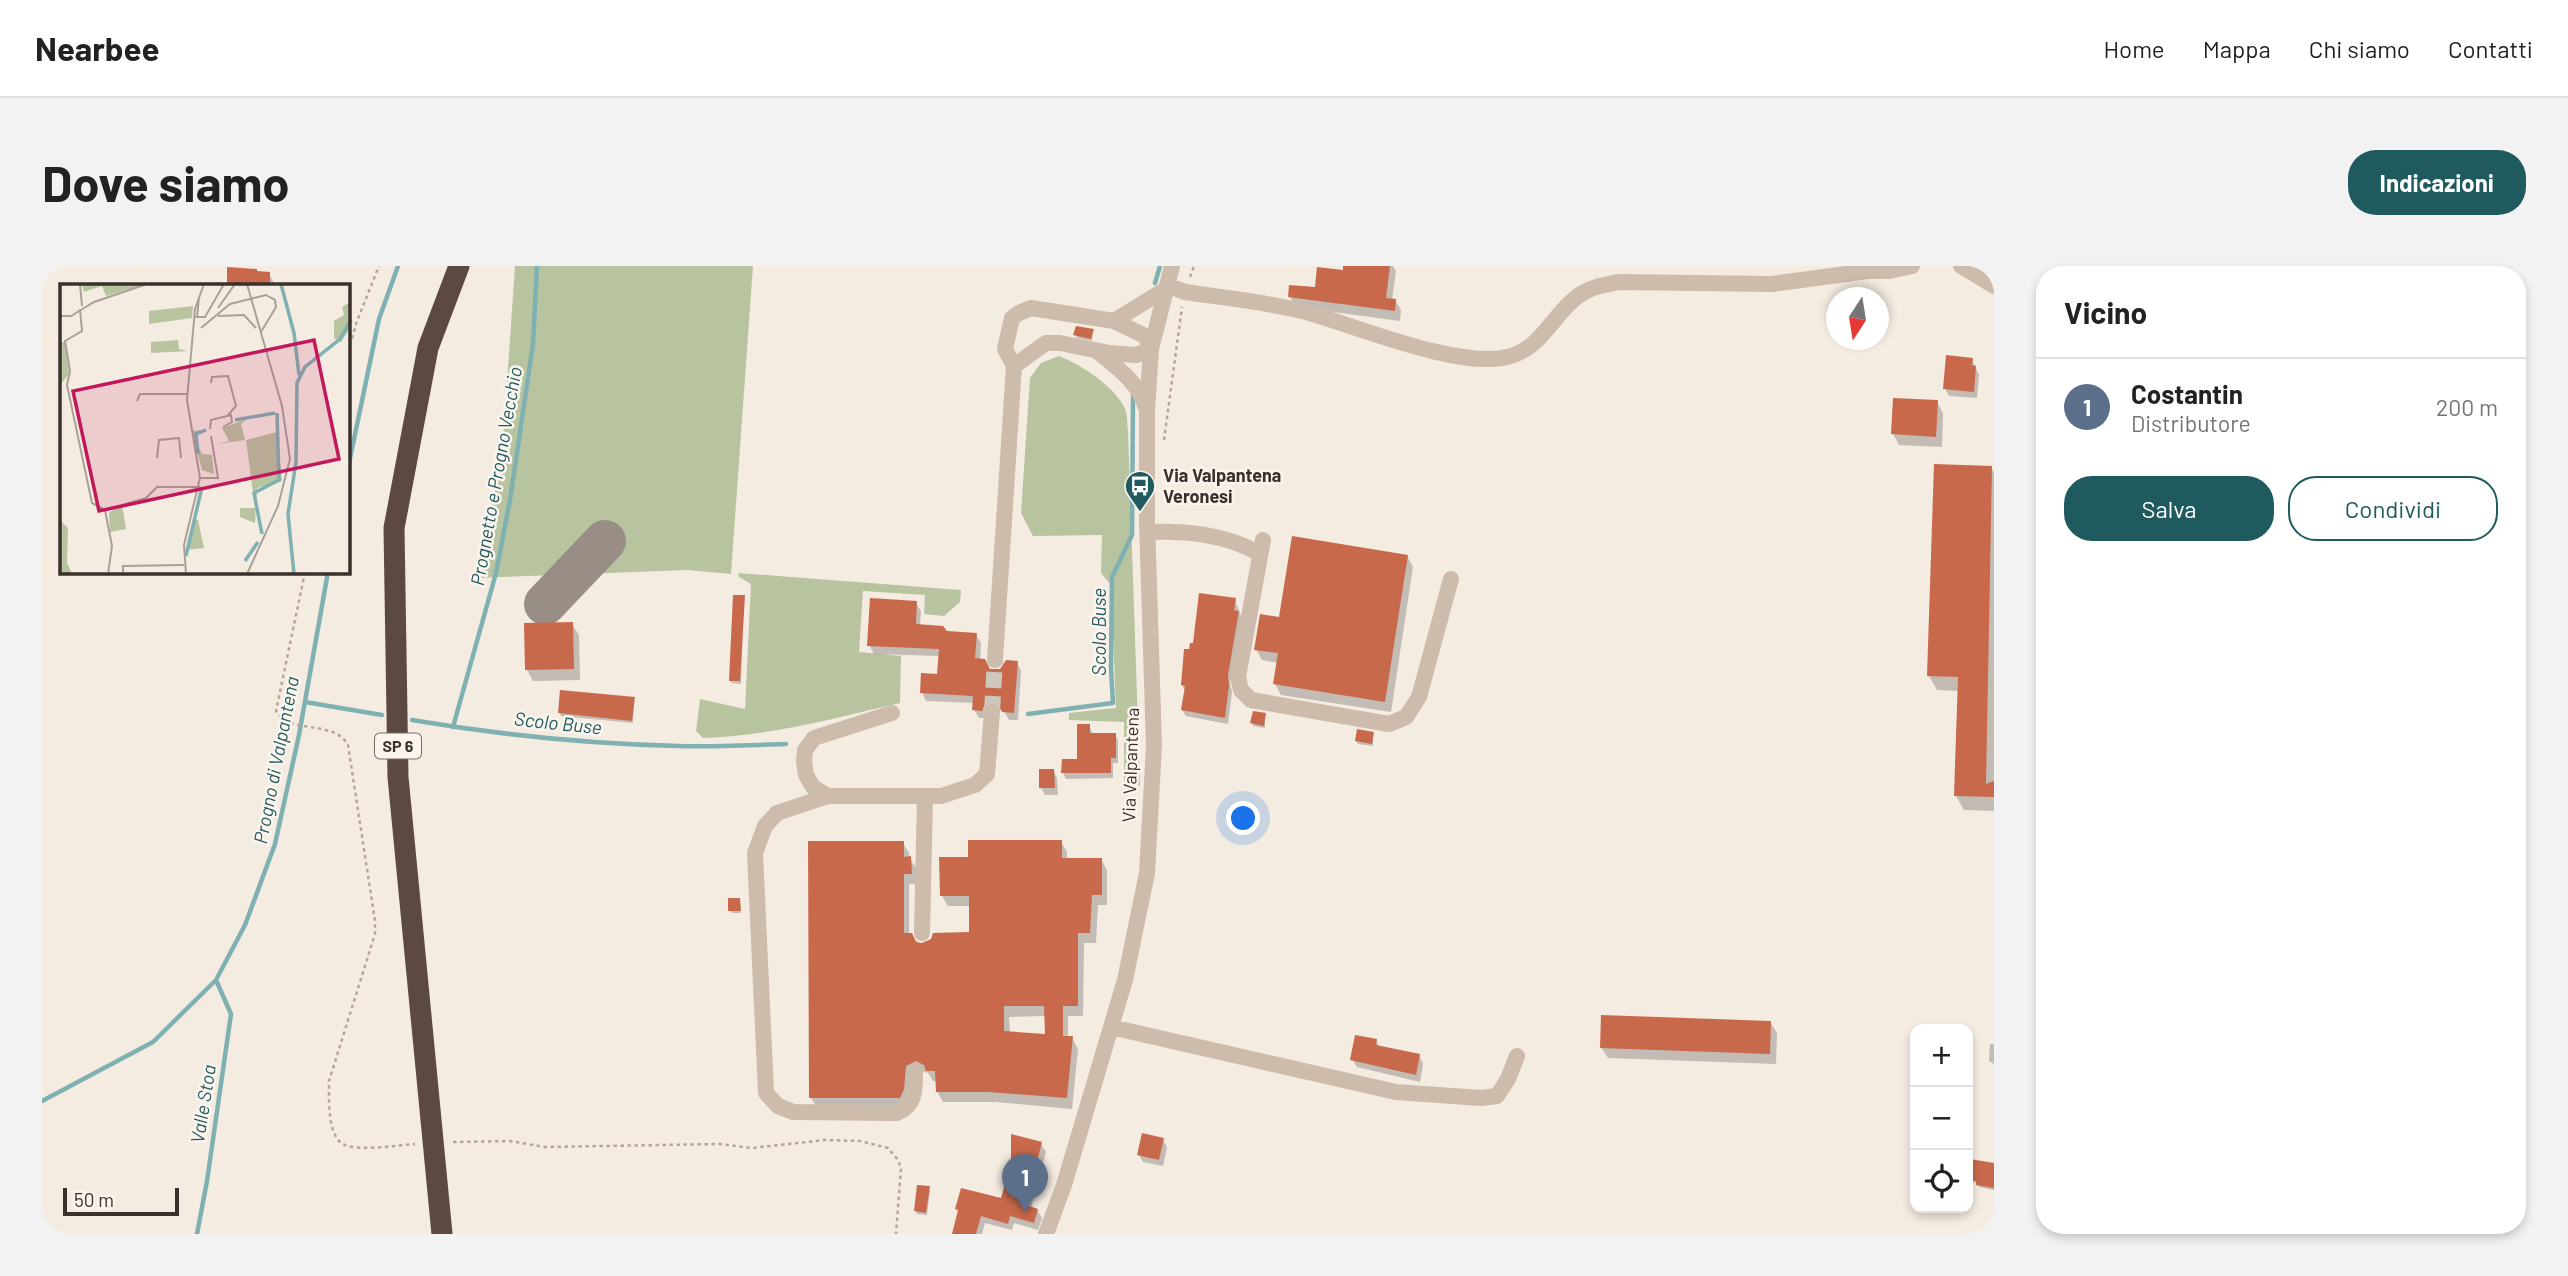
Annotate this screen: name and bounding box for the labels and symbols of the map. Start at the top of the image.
inset map [60,284,350,574]
north arrow [1826,287,1889,350]
water label: Prognetto e Progno Vecchio [465,365,526,587]
place label: Via Valpantena Veronesi [1163,464,1281,507]
bus stop icon: Via Valpantena Veronesi [1123,469,1157,513]
water label: Scolo Buse [1087,588,1110,676]
water label: Progno di Valpantena [248,674,303,846]
water label: Scolo Buse [513,706,603,739]
street label: Via Valpantena [1117,707,1143,823]
road number: SP 6 [375,733,421,758]
your location [1226,801,1260,835]
water label: Valle Stoa [185,1063,220,1145]
pin: 1 [1002,1154,1048,1212]
scale bar [63,1185,178,1217]

